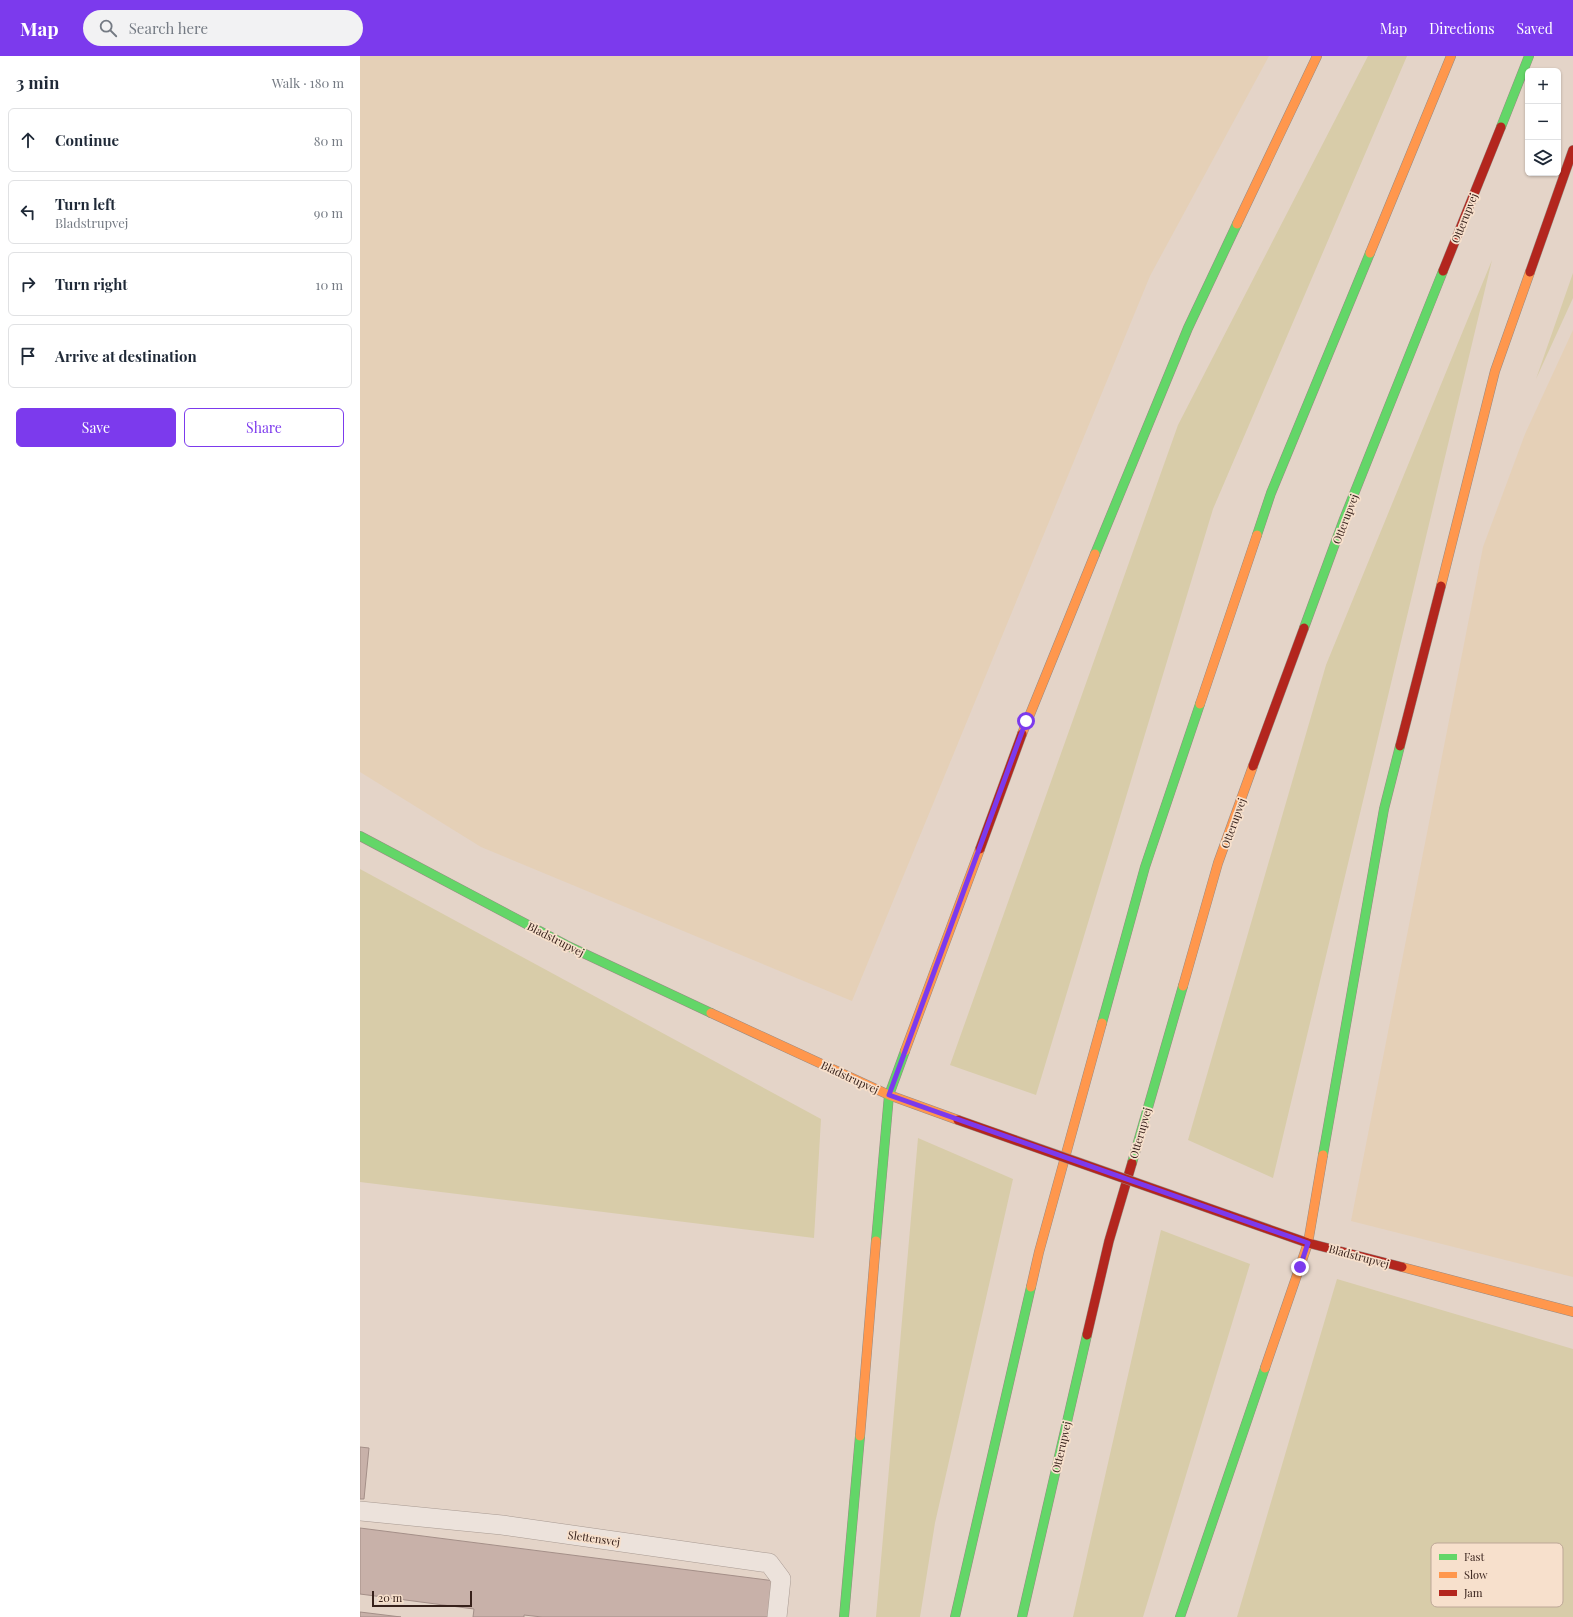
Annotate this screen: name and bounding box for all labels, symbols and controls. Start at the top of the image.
search box [83,10,363,46]
text: Map [20,15,59,41]
icon: search [97,17,119,39]
text: Search here [129,18,208,38]
text: Map [1380,19,1407,38]
text: Directions [1429,19,1495,38]
text: Saved [1517,19,1553,38]
map controls [1525,68,1561,176]
button: + [1525,68,1561,104]
text: 3 min [16,71,59,93]
text: Walk · 180 m [272,74,344,91]
button: − [1525,104,1561,140]
icon: ahead [17,129,39,151]
text: Continue [55,130,119,150]
text: 80 m [314,132,343,149]
button: layers [1525,140,1561,176]
street label: Otterupvej [1447,191,1481,245]
text: Turn left [55,194,116,214]
icon: left [17,201,39,223]
text: 90 m [314,204,343,221]
text: Bladstrupvej [55,214,128,231]
icon: right [17,273,39,295]
text: Turn right [55,274,128,294]
text: 10 m [316,276,343,293]
icon: arrive [17,345,39,367]
text: Arrive at destination [55,346,197,366]
button: Save [16,408,176,447]
button: Share [184,408,344,447]
street label: Otterupvej [1329,492,1361,546]
route start [1017,712,1035,730]
street label: Otterupvej [1217,796,1249,850]
street label: Bladstrupvej [525,918,587,960]
street label: Bladstrupvej [819,1057,881,1097]
street label: Otterupvej [1126,1106,1154,1160]
street label: Bladstrupvej [1327,1241,1391,1271]
route end [1291,1258,1309,1276]
street label: Otterupvej [1048,1420,1074,1474]
street label: Slettensvej [567,1527,621,1549]
legend [1431,1543,1563,1607]
text: Fast [1464,1549,1484,1564]
text: Slow [1464,1567,1488,1582]
text: Jam [1463,1585,1483,1600]
scale bar [372,1589,472,1608]
text: 20 m [378,1590,402,1605]

